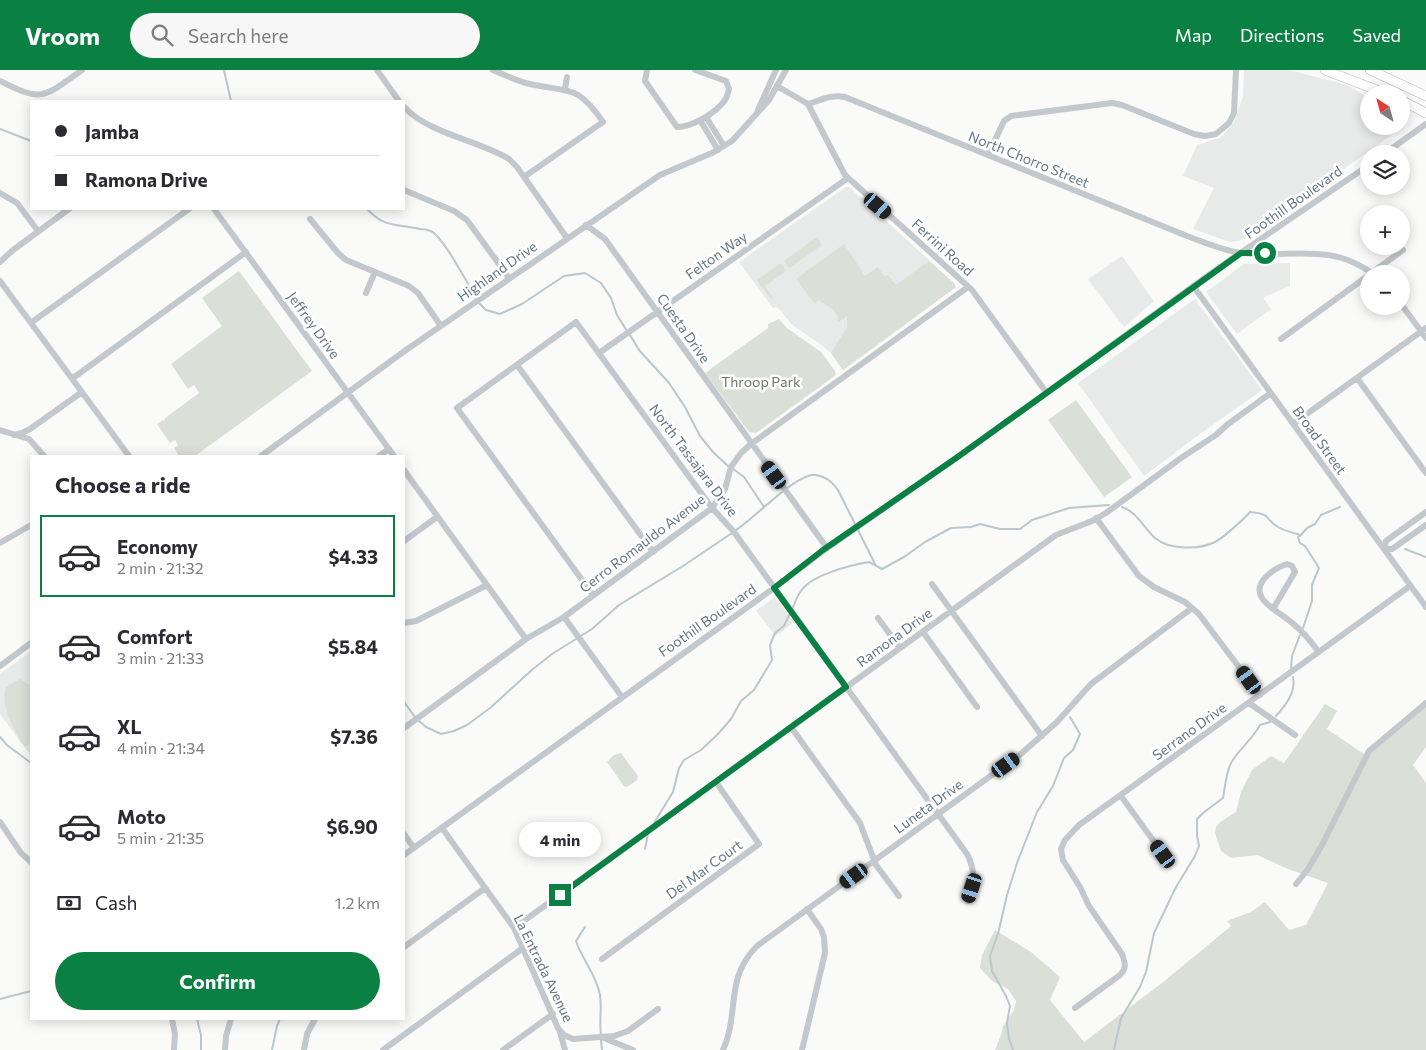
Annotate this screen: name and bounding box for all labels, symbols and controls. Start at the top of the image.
search box [130,13,480,58]
text: Vroom [25,21,100,50]
icon: search [148,21,176,49]
text: Search here [188,24,289,47]
text: Map [1175,24,1212,46]
text: Directions [1240,24,1324,46]
text: Saved [1352,24,1401,46]
north arrow [1360,85,1410,135]
map controls [1360,85,1410,315]
text: Jamba [85,120,139,143]
street label: North Chorro Street [966,127,1092,191]
button: layers [1360,145,1410,195]
street label: Foothill Boulevard [1241,162,1345,242]
text: Ramona Drive [85,168,208,191]
car [861,190,894,222]
button: + [1360,205,1410,255]
street label: Ferrini Road [909,215,977,279]
street label: Felton Way [682,228,750,282]
street label: Highland Drive [454,237,540,305]
route start [1254,242,1276,264]
button: − [1360,265,1410,315]
street label: Jeffrey Drive [284,288,344,362]
street label: Cuesta Drive [654,290,714,366]
park label: Throop Park [721,373,801,390]
street label: North Tassajara Drive [646,400,742,520]
street label: Broad Street [1289,402,1351,478]
car [759,458,788,492]
text: Choose a ride [55,471,190,498]
street label: Cerro Romauldo Avenue [576,490,708,596]
icon: car [57,534,102,579]
text: Economy [117,535,198,558]
text: $4.33 [328,545,378,568]
text: 2 min · 21:32 [117,558,204,577]
street label: Foothill Boulevard [655,580,759,660]
street label: Ramona Drive [853,604,935,670]
icon: car [57,624,102,669]
text: Comfort [117,625,193,648]
text: $5.84 [328,635,378,658]
text: 3 min · 21:33 [117,648,204,667]
car [1234,663,1263,697]
street label: Serrano Drive [1149,699,1229,763]
icon: car [57,714,102,759]
text: XL [117,715,142,738]
text: $7.36 [330,725,378,748]
text: 4 min · 21:34 [117,738,205,757]
car [989,750,1022,780]
street label: Luneta Drive [890,775,966,837]
icon: car [57,804,102,849]
text: Moto [117,805,166,828]
text: $6.90 [327,815,378,838]
callout: 4 min [519,822,601,858]
text: 5 min · 21:35 [117,828,204,847]
text: 4 min [540,830,580,849]
street label: Del Mar Court [663,836,746,902]
car [1148,837,1177,871]
car [837,861,870,891]
car [960,871,983,905]
route end [549,884,571,906]
icon: cash [55,889,83,917]
text: Cash [95,891,137,914]
text: 1.2 km [335,893,380,912]
street label: La Entrada Avenue [511,911,577,1025]
button: Confirm [55,952,380,1010]

